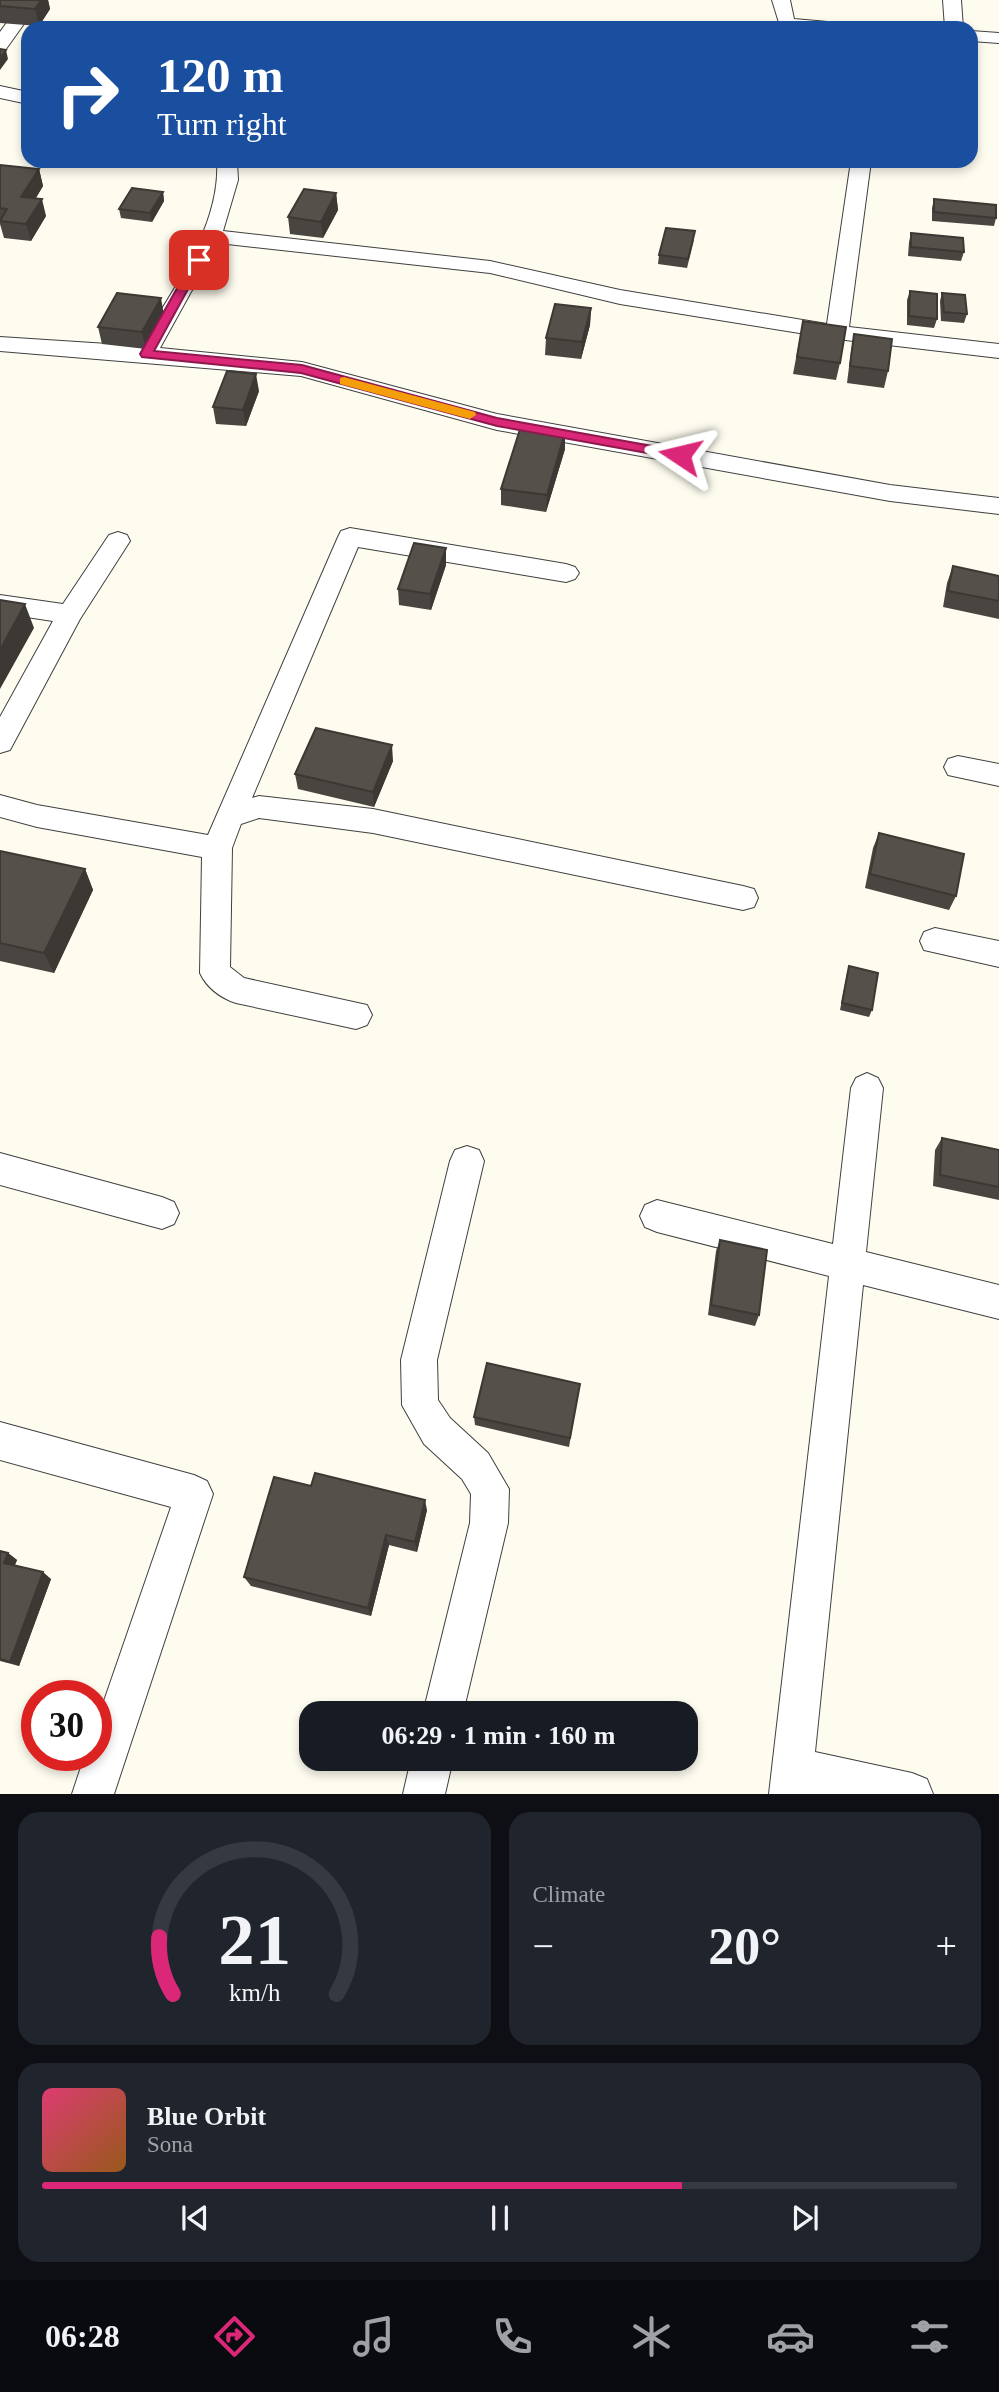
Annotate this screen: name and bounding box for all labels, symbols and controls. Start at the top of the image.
text: 120 m [157,48,284,103]
icon: right [42,49,133,140]
text: Turn right [157,106,287,142]
pin [169,230,229,290]
icon: arrive [180,241,218,279]
position arrow [643,418,717,492]
speed limit sign: 30 [21,1680,112,1771]
text: 06:29 · 1 min · 160 m [382,1721,616,1750]
text: Climate [533,1882,605,1907]
text: 21 [218,1900,291,1981]
text: 20° [708,1918,781,1975]
text: − [533,1925,554,1967]
text: + [936,1925,957,1967]
text: km/h [229,1979,280,2006]
text: Blue Orbit [147,2102,266,2131]
text: Sona [147,2132,193,2157]
icon: previous [176,2199,214,2237]
icon: pause [481,2199,519,2237]
icon: next [786,2199,824,2237]
icon: directions [210,2312,259,2361]
icon: music [349,2312,398,2361]
icon: phone [488,2312,537,2361]
icon: climate [627,2312,676,2361]
icon: car [766,2312,815,2361]
icon: filters [905,2312,954,2361]
text: 06:28 [45,2318,120,2354]

